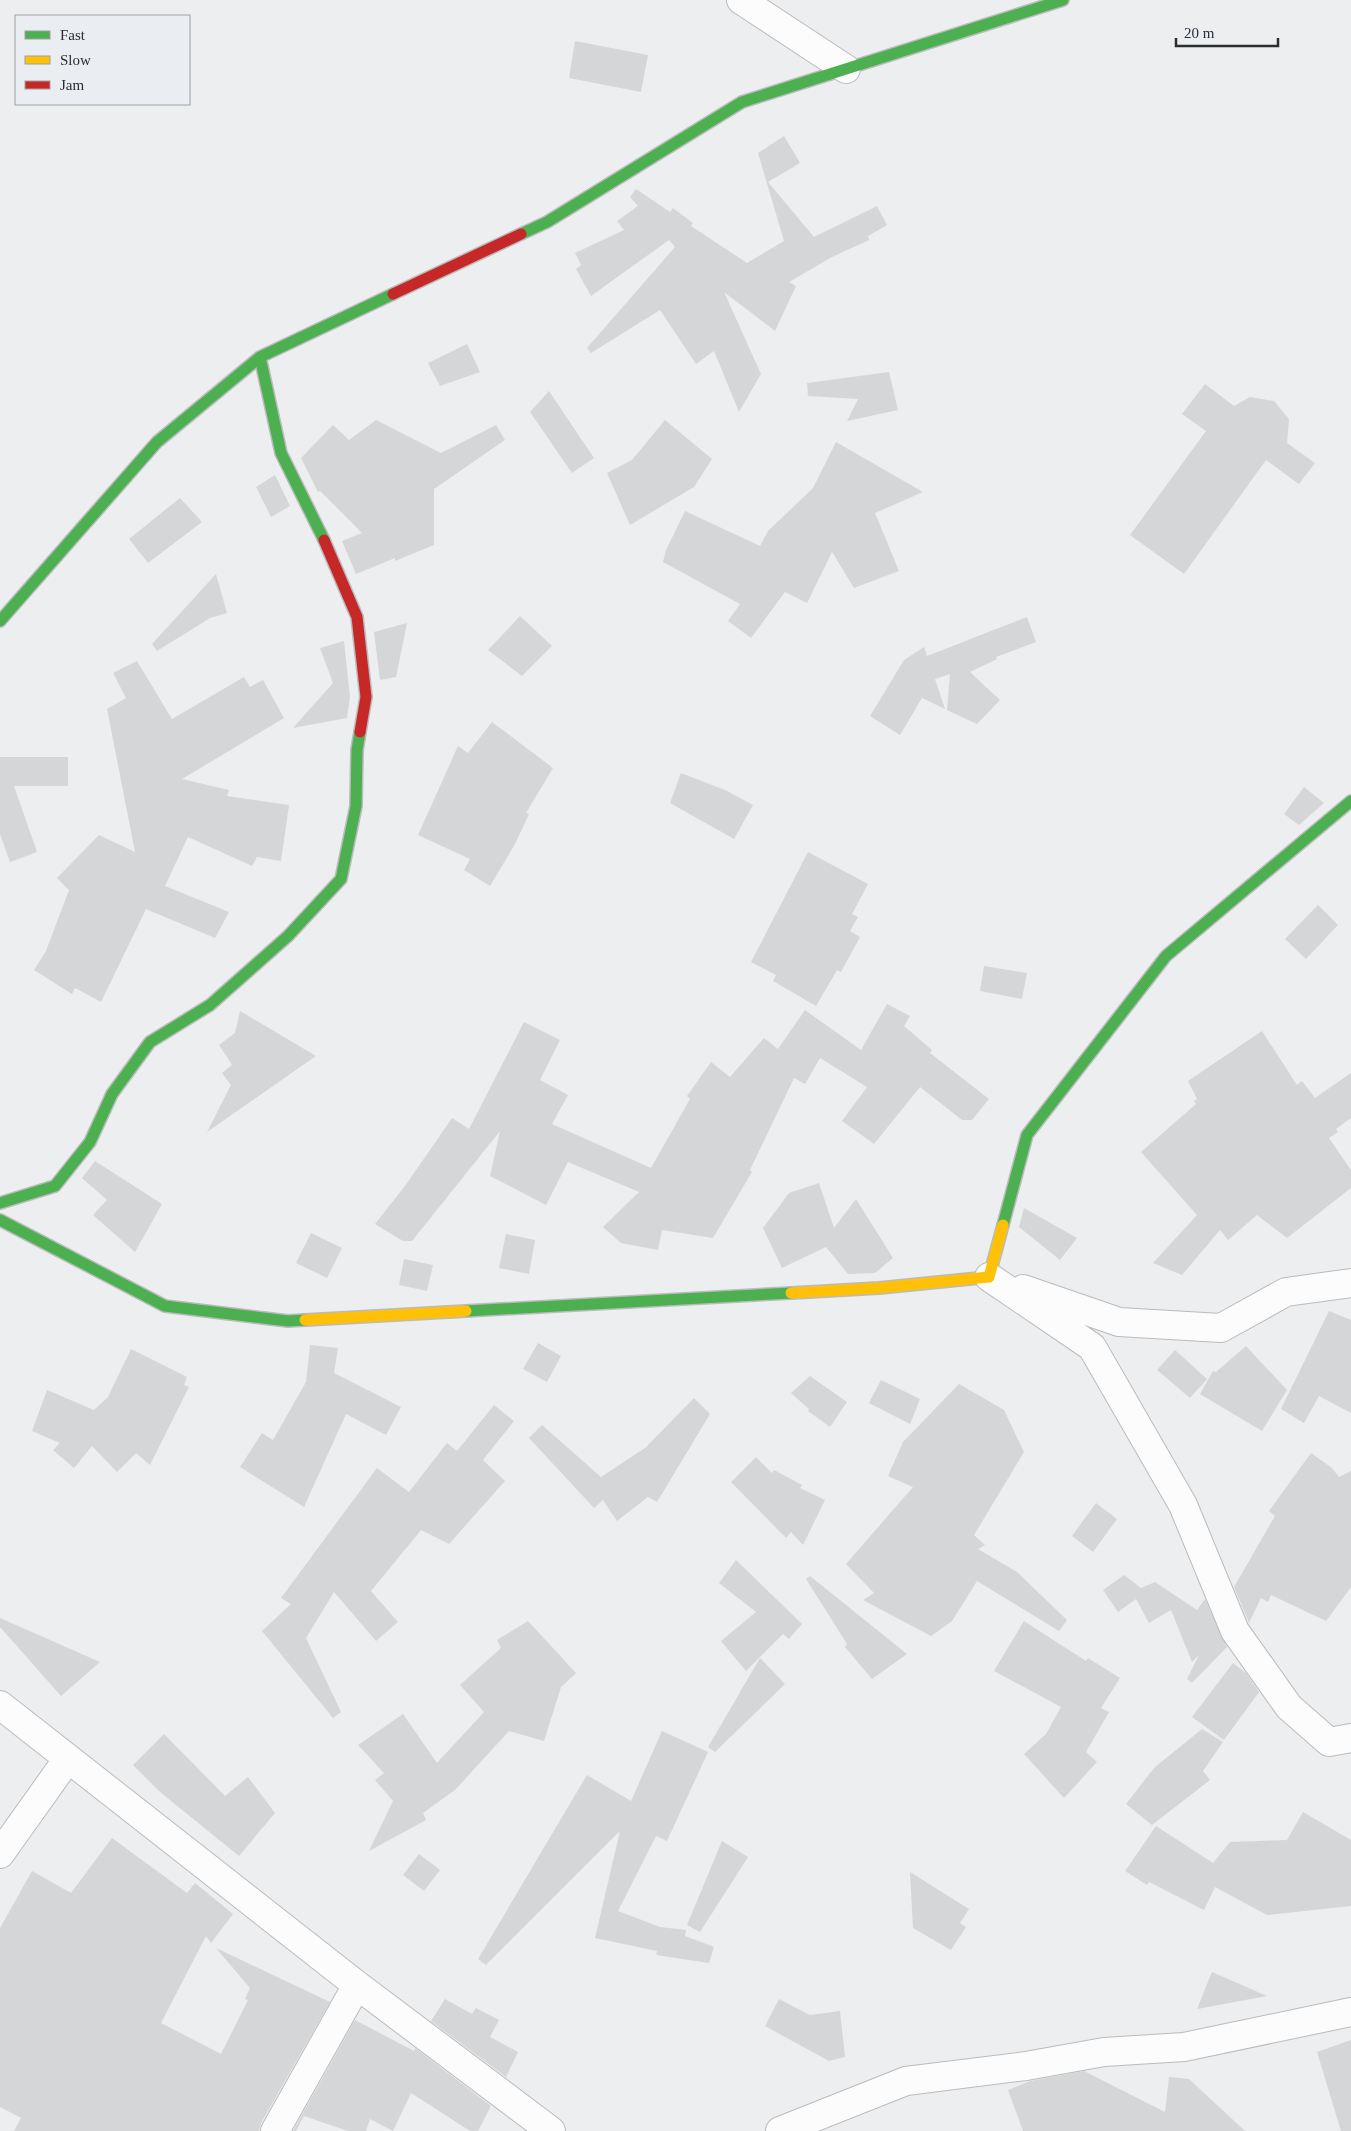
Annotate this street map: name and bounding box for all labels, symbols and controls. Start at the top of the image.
legend [15,15,190,105]
scale bar [1176,15,1278,47]
text: 20 m [1184,25,1215,41]
text: Fast [60,27,86,43]
text: Slow [60,52,91,68]
text: Jam [60,77,84,93]

